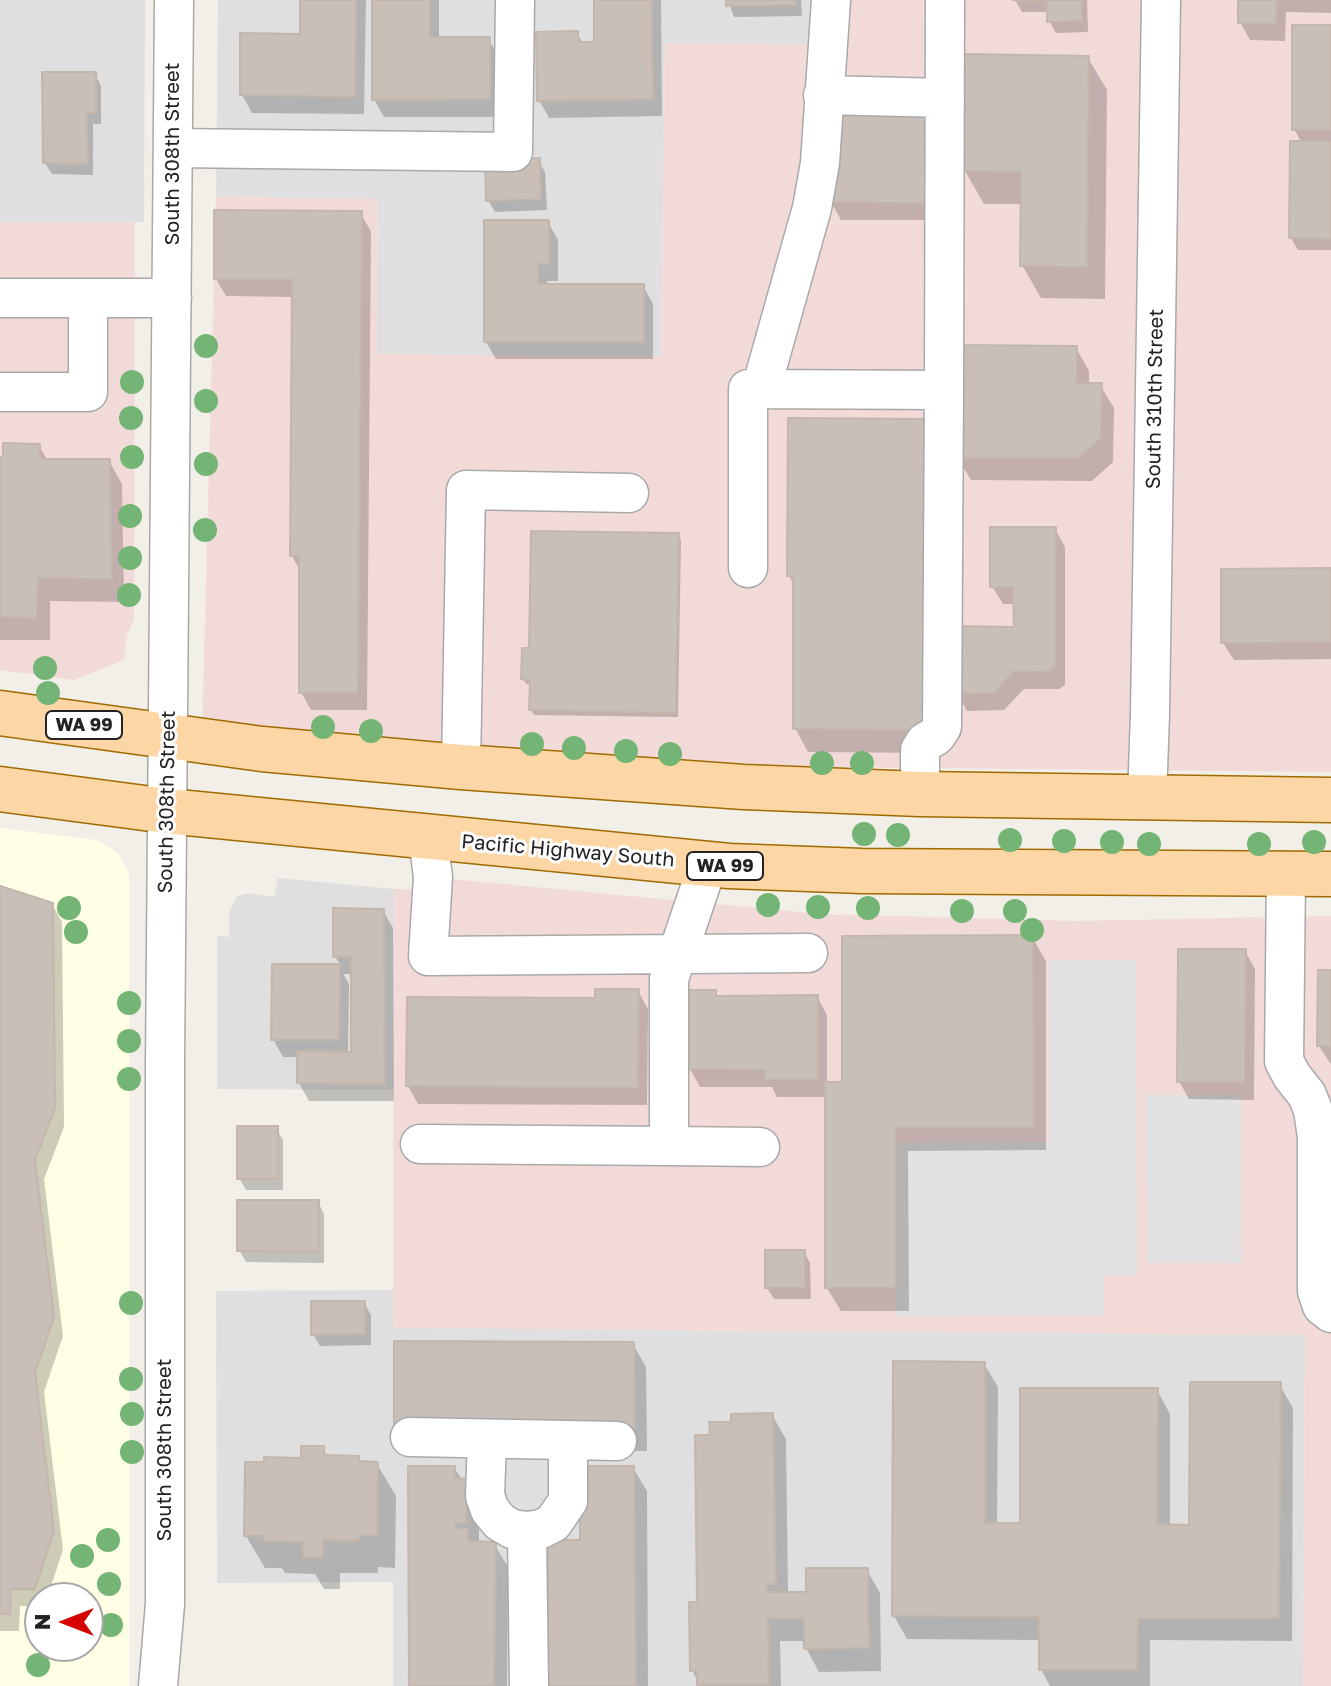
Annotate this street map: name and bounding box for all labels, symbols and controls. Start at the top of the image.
street label: South 308th Street [161,63,185,245]
street label: South 310th Street [1141,309,1169,489]
street label: South 308th Street [153,710,181,894]
road number: WA 99 [46,711,122,739]
street label: Pacific Highway South [460,830,676,872]
road number: WA 99 [687,852,763,880]
street label: South 308th Street [153,1359,177,1541]
north arrow [24,1582,104,1662]
text: N [28,1614,55,1630]

